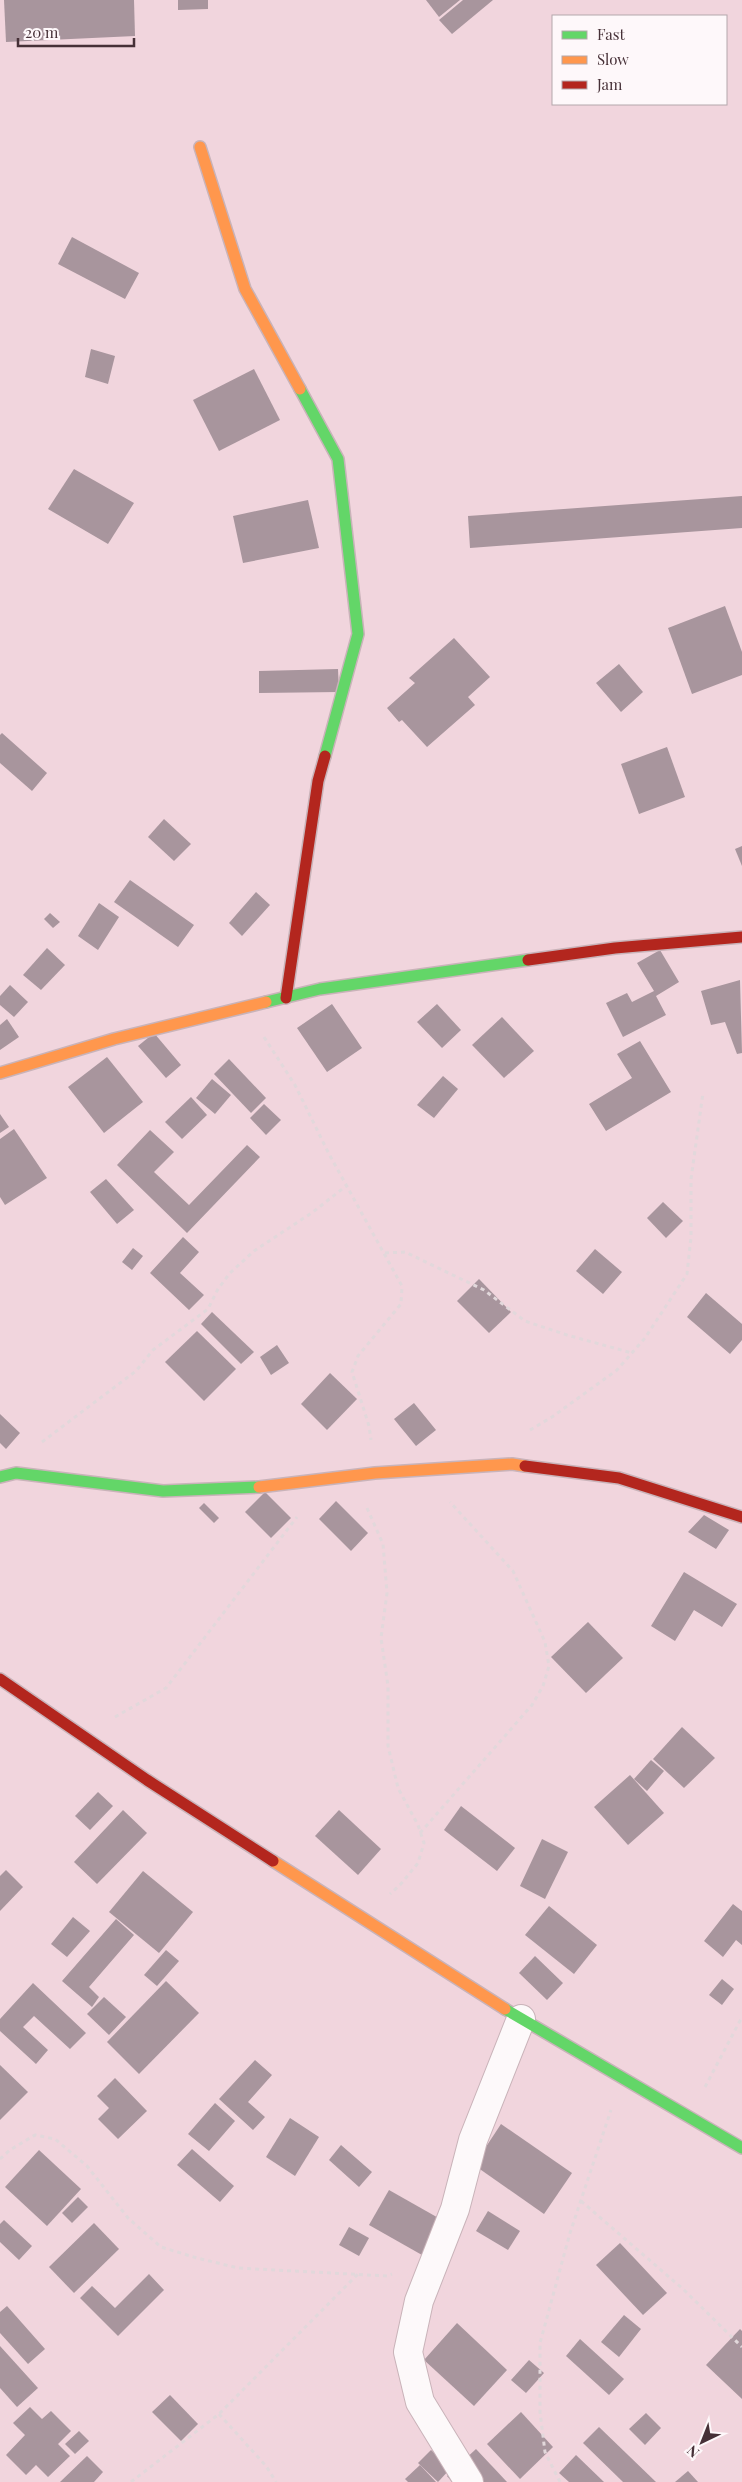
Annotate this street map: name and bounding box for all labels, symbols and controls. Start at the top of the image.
scale bar [18,15,134,47]
legend [552,15,727,105]
text: 20 m [25,22,59,42]
text: Fast [597,24,626,44]
text: Slow [597,49,629,69]
text: Jam [596,74,623,94]
north arrow [677,2417,727,2467]
text: N [683,2441,703,2462]

